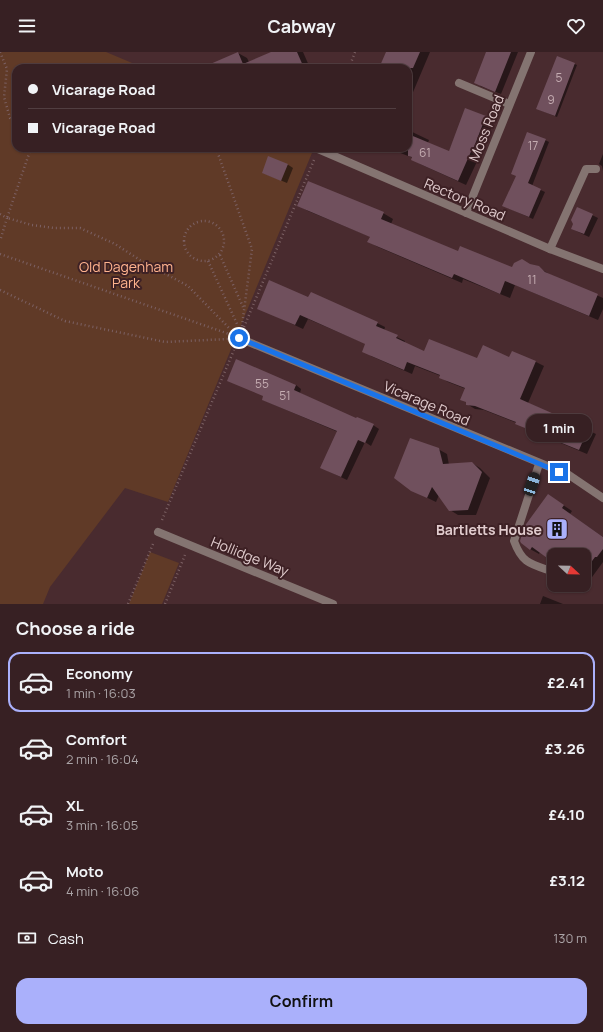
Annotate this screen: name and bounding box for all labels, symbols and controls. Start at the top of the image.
text: Cabway [267,14,336,38]
icon: menu [16,15,38,37]
icon: heart [565,15,587,37]
house number: 5 [556,69,563,86]
text: Vicarage Road [52,79,155,100]
house number: 9 [547,91,555,108]
street label: Moss Road [464,92,508,164]
text: Vicarage Road [52,117,155,138]
house number: 17 [528,137,538,154]
house number: 61 [419,144,431,161]
street label: Rectory Road [421,173,509,225]
park label: Old Dagenham Park [79,257,173,292]
house number: 11 [527,271,537,288]
route start [230,329,248,347]
house number: 55 [255,375,269,392]
street label: Vicarage Road [381,376,473,430]
house number: 51 [279,387,291,404]
callout: 1 min [526,414,592,442]
text: 1 min [543,419,575,437]
route end [550,463,568,481]
car [522,471,542,497]
building icon: Bartletts House [544,516,570,542]
place label: Bartletts House [436,520,542,539]
street label: Hollidge Way [208,532,292,580]
north arrow [547,548,591,592]
map controls [547,548,591,592]
text: Choose a ride [16,616,135,640]
text: Economy [66,663,133,684]
icon: car [18,664,54,700]
text: £2.41 [547,672,585,693]
text: 1 min · 16:03 [66,684,136,702]
text: Comfort [66,729,127,750]
icon: car [18,730,54,766]
text: £3.26 [545,738,585,759]
text: 2 min · 16:04 [66,750,139,768]
text: XL [66,795,84,816]
icon: car [18,796,54,832]
text: £4.10 [548,804,585,825]
text: 3 min · 16:05 [66,816,138,834]
text: Moto [66,861,103,882]
icon: car [18,862,54,898]
text: £3.12 [549,870,585,891]
text: 4 min · 16:06 [66,882,139,900]
icon: cash [16,927,38,949]
text: Cash [48,928,84,949]
text: 130 m [553,929,587,947]
button: Confirm [16,978,587,1024]

